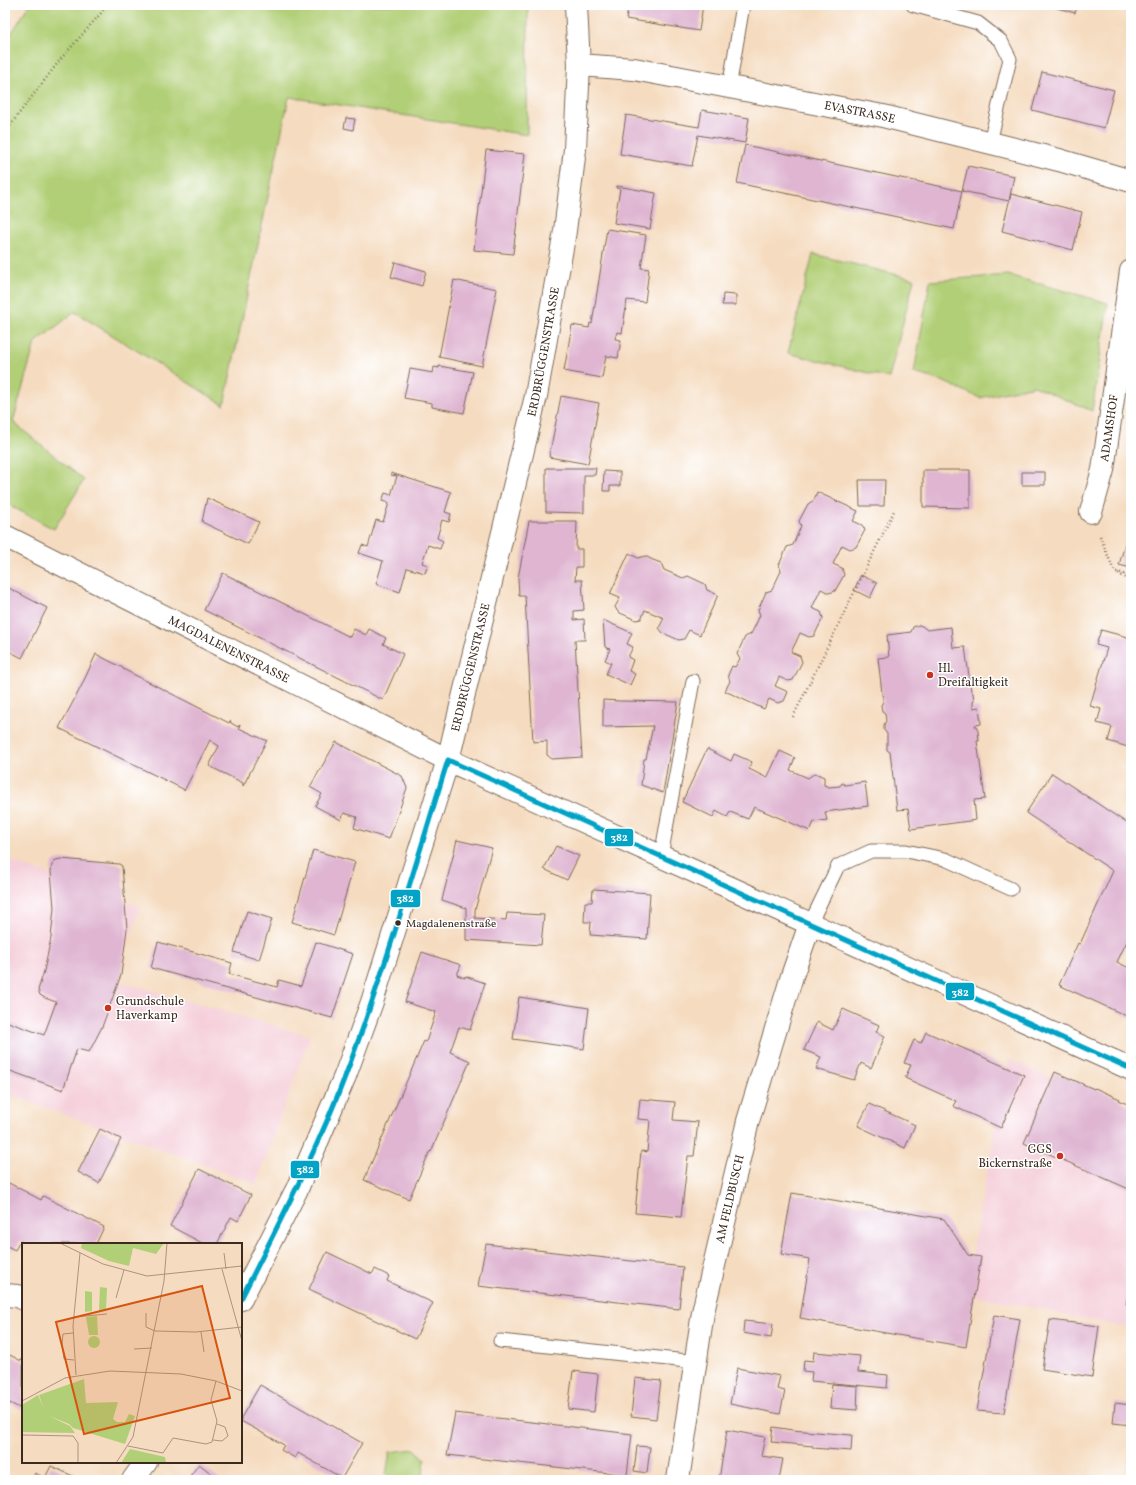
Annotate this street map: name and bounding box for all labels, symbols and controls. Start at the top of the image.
street label: EVASTRASSE [823,98,897,128]
street label: ERDBRÜGGENSTRASSE [524,286,564,419]
street label: ADAMSHOF [1097,393,1123,463]
street label: ERDBRÜGGENSTRASSE [448,602,495,733]
street label: MAGDALENENSTRASSE [165,613,292,688]
place label: Hl. Dreifaltigkeit [938,661,1009,691]
marker: Hl. Dreifaltigkeit [925,670,935,680]
line badge: 382 [604,828,634,847]
text: 382 [610,831,628,846]
line badge: 382 [390,889,421,908]
text: 382 [396,892,414,907]
place label: Magdalenenstraße [406,917,496,932]
marker: Magdalenenstraße [393,918,403,928]
line badge: 382 [945,982,975,1001]
text: 382 [951,986,969,1001]
place label: Grundschule Haverkamp [116,994,184,1024]
marker: Grundschule Haverkamp [103,1003,113,1013]
place label: GGS Bickernstraße [978,1142,1052,1172]
marker: GGS Bickernstraße [1055,1151,1065,1161]
street label: AM FELDBUSCH [712,1153,749,1245]
line badge: 382 [290,1160,320,1179]
text: 382 [296,1163,314,1178]
inset map [22,1243,242,1463]

